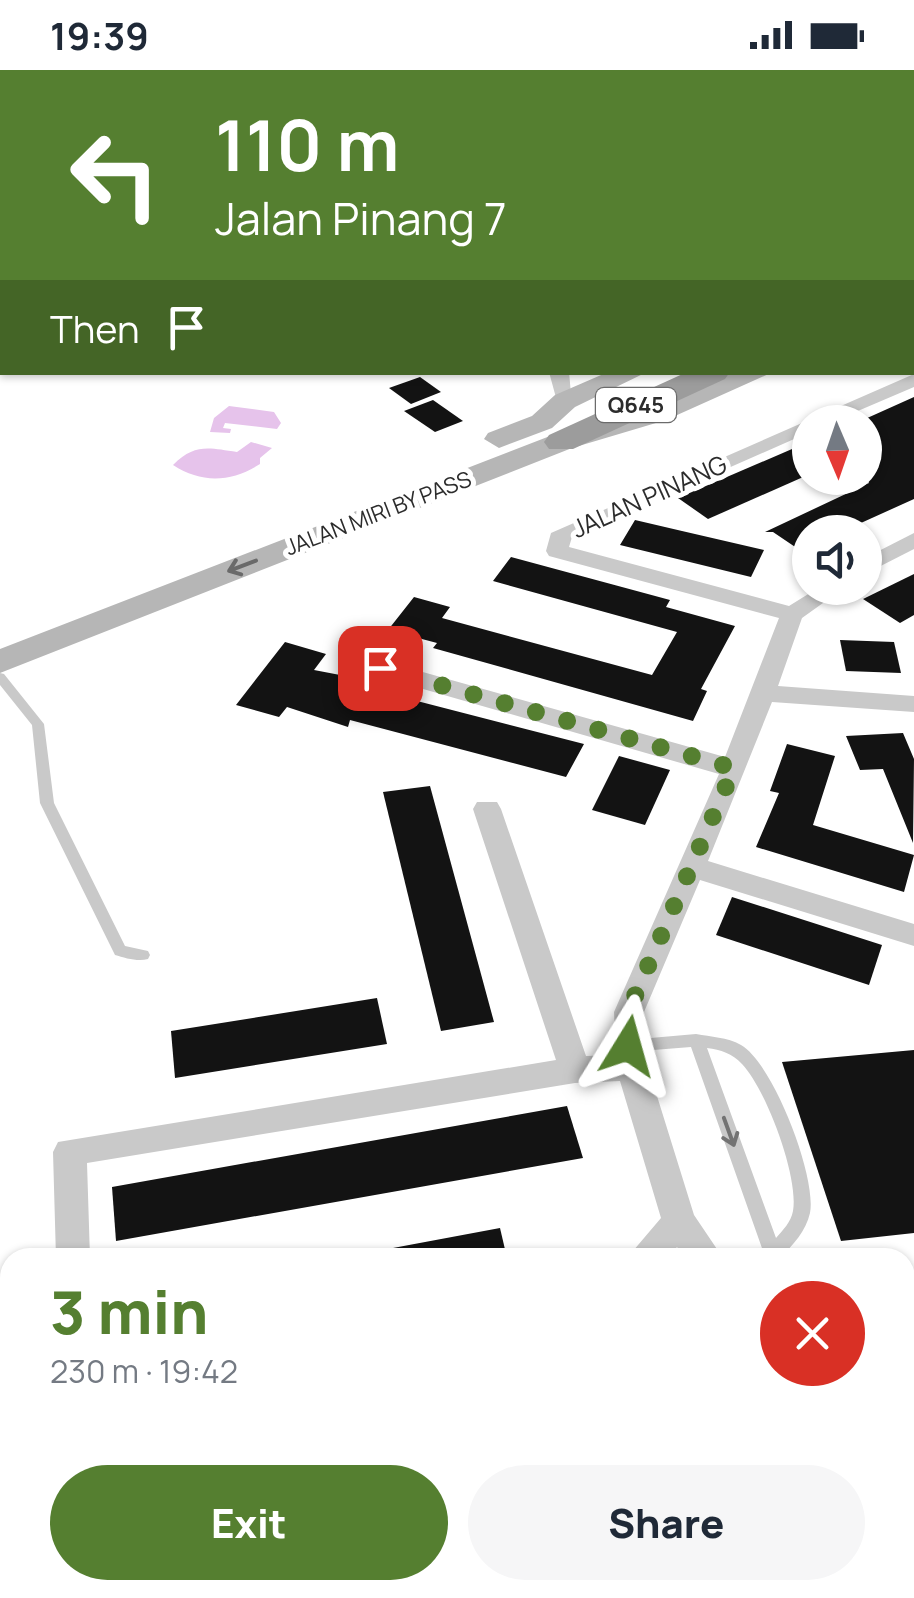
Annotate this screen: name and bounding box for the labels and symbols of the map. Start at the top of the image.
road number: Q645 [596,388,676,422]
north arrow [792,405,882,495]
street label: JALAN PINANG [566,446,732,546]
street label: JALAN MIRI BY PASS [281,464,475,562]
one-way arrow [227,558,258,576]
pin [338,626,423,711]
position arrow [576,994,680,1098]
one-way arrow [721,1116,739,1147]

